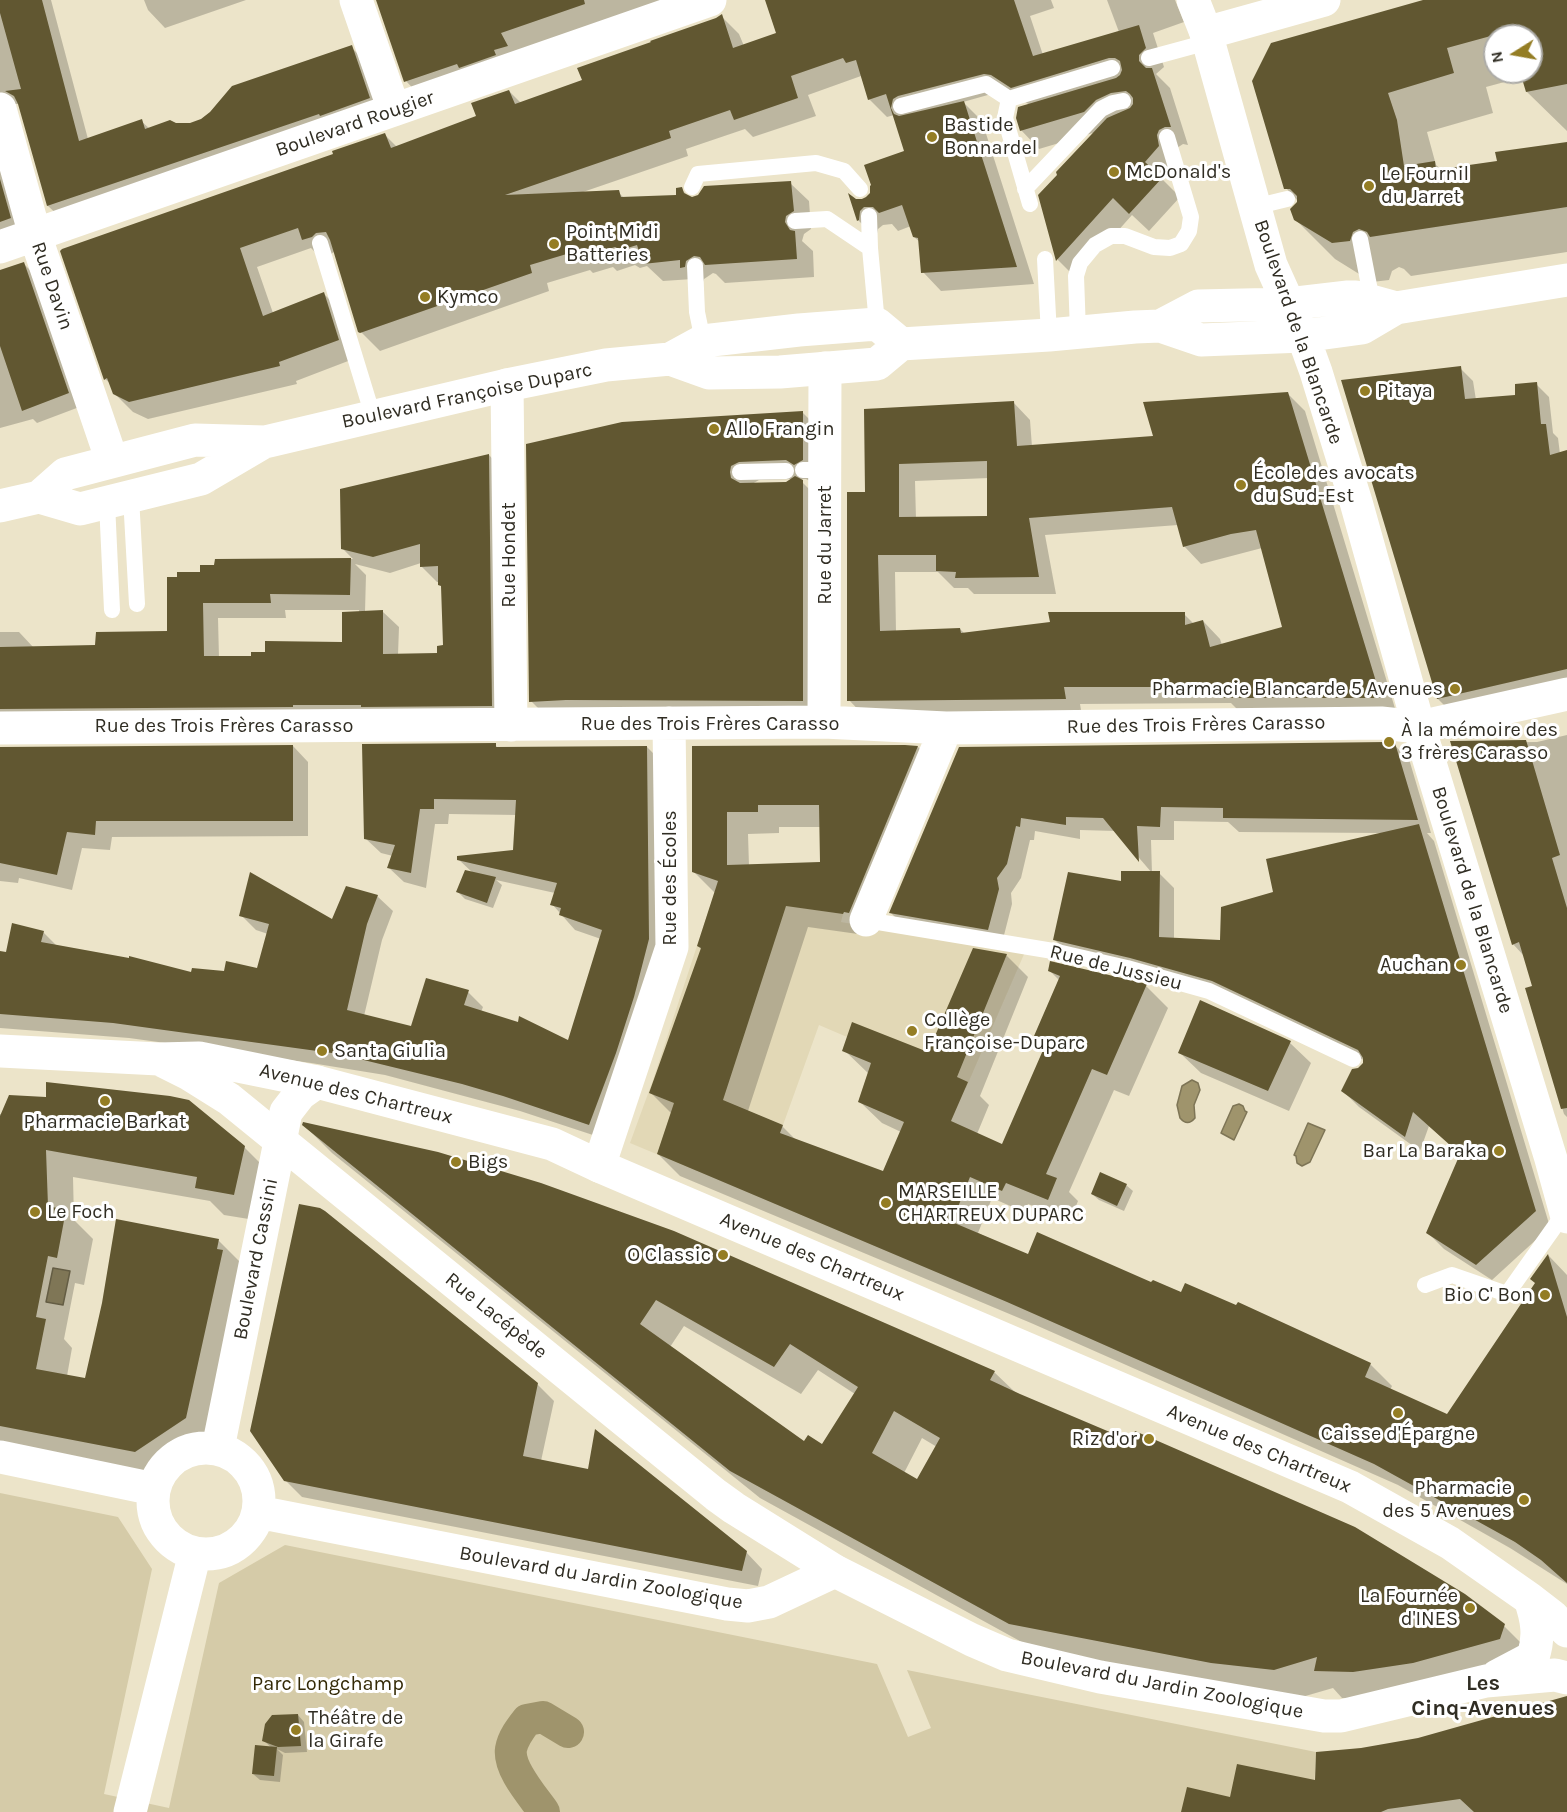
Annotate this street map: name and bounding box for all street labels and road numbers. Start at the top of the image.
street label: Boulevard Rougier [272,86,438,162]
street label: Boulevard de la Blancarde [1248,216,1348,448]
street label: Rue Davin [26,239,78,333]
street label: Boulevard Françoise Duparc [340,358,594,434]
street label: Rue du Jarret [813,485,837,605]
street label: Rue Hondet [497,502,521,608]
street label: Rue des Trois Frères Carasso [1066,711,1326,739]
street label: Rue des Trois Frères Carasso [581,712,839,736]
street label: Rue des Trois Frères Carasso [95,714,353,738]
street label: Boulevard de la Blancarde [1426,784,1518,1016]
street label: Rue des Écoles [658,810,682,946]
street label: Rue de Jussieu [1047,940,1185,996]
street label: Avenue des Chartreux [257,1058,455,1130]
street label: Boulevard Cassini [229,1176,283,1342]
street label: Avenue des Chartreux [716,1207,908,1307]
street label: Rue Lacépède [440,1268,552,1364]
street label: Avenue des Chartreux [1163,1399,1355,1499]
street label: Boulevard du Jardin Zoologique [457,1541,745,1615]
street label: Boulevard du Jardin Zoologique [1019,1646,1305,1724]

